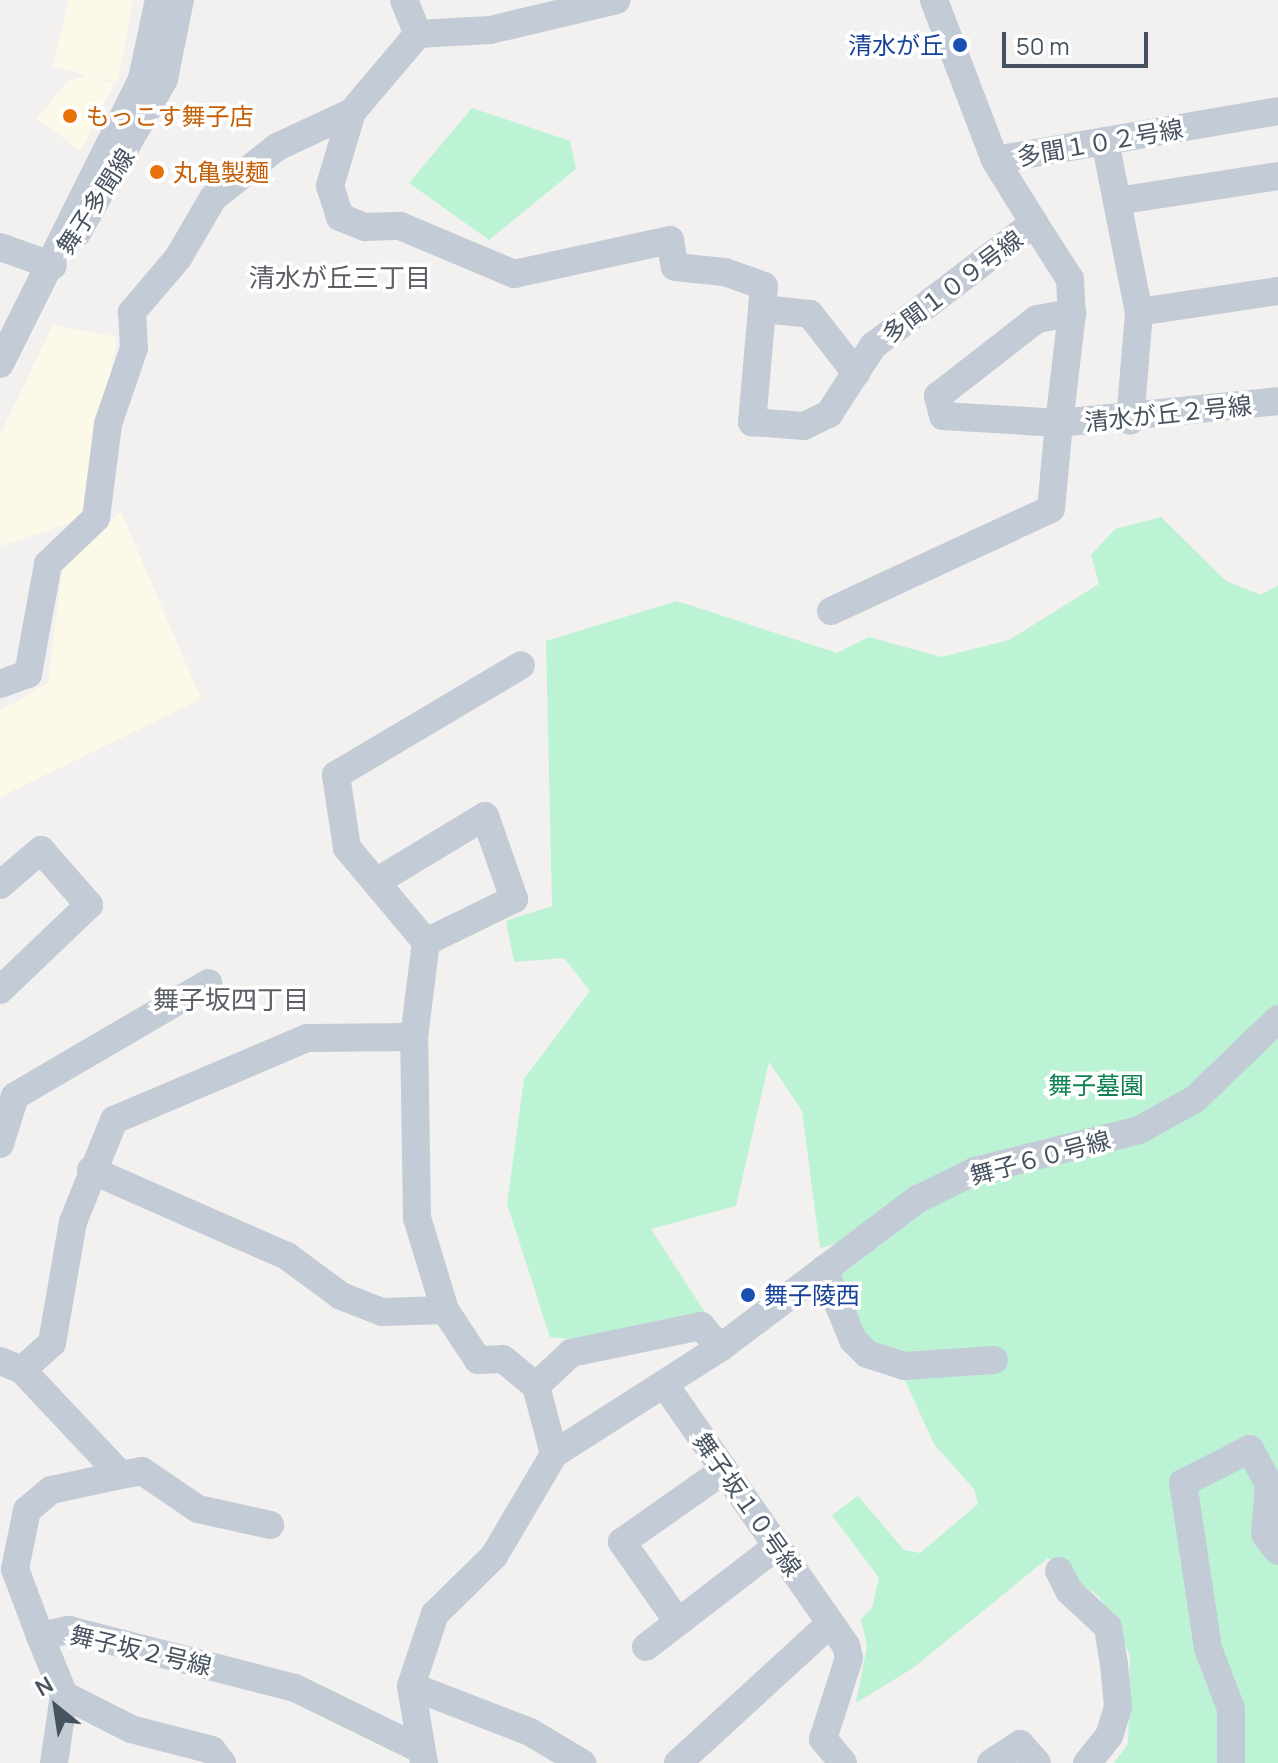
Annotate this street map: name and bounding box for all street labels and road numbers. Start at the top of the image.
street label: 多聞１０２号線 [1015,113,1185,171]
street label: 舞子多聞線 [50,143,140,259]
street label: 多聞１０９号線 [876,224,1028,348]
street label: 清水が丘２号線 [1083,390,1253,436]
street label: 舞子６０号線 [967,1124,1113,1190]
street label: 舞子坂１０号線 [688,1427,808,1581]
street label: 舞子坂２号線 [68,1620,214,1680]

